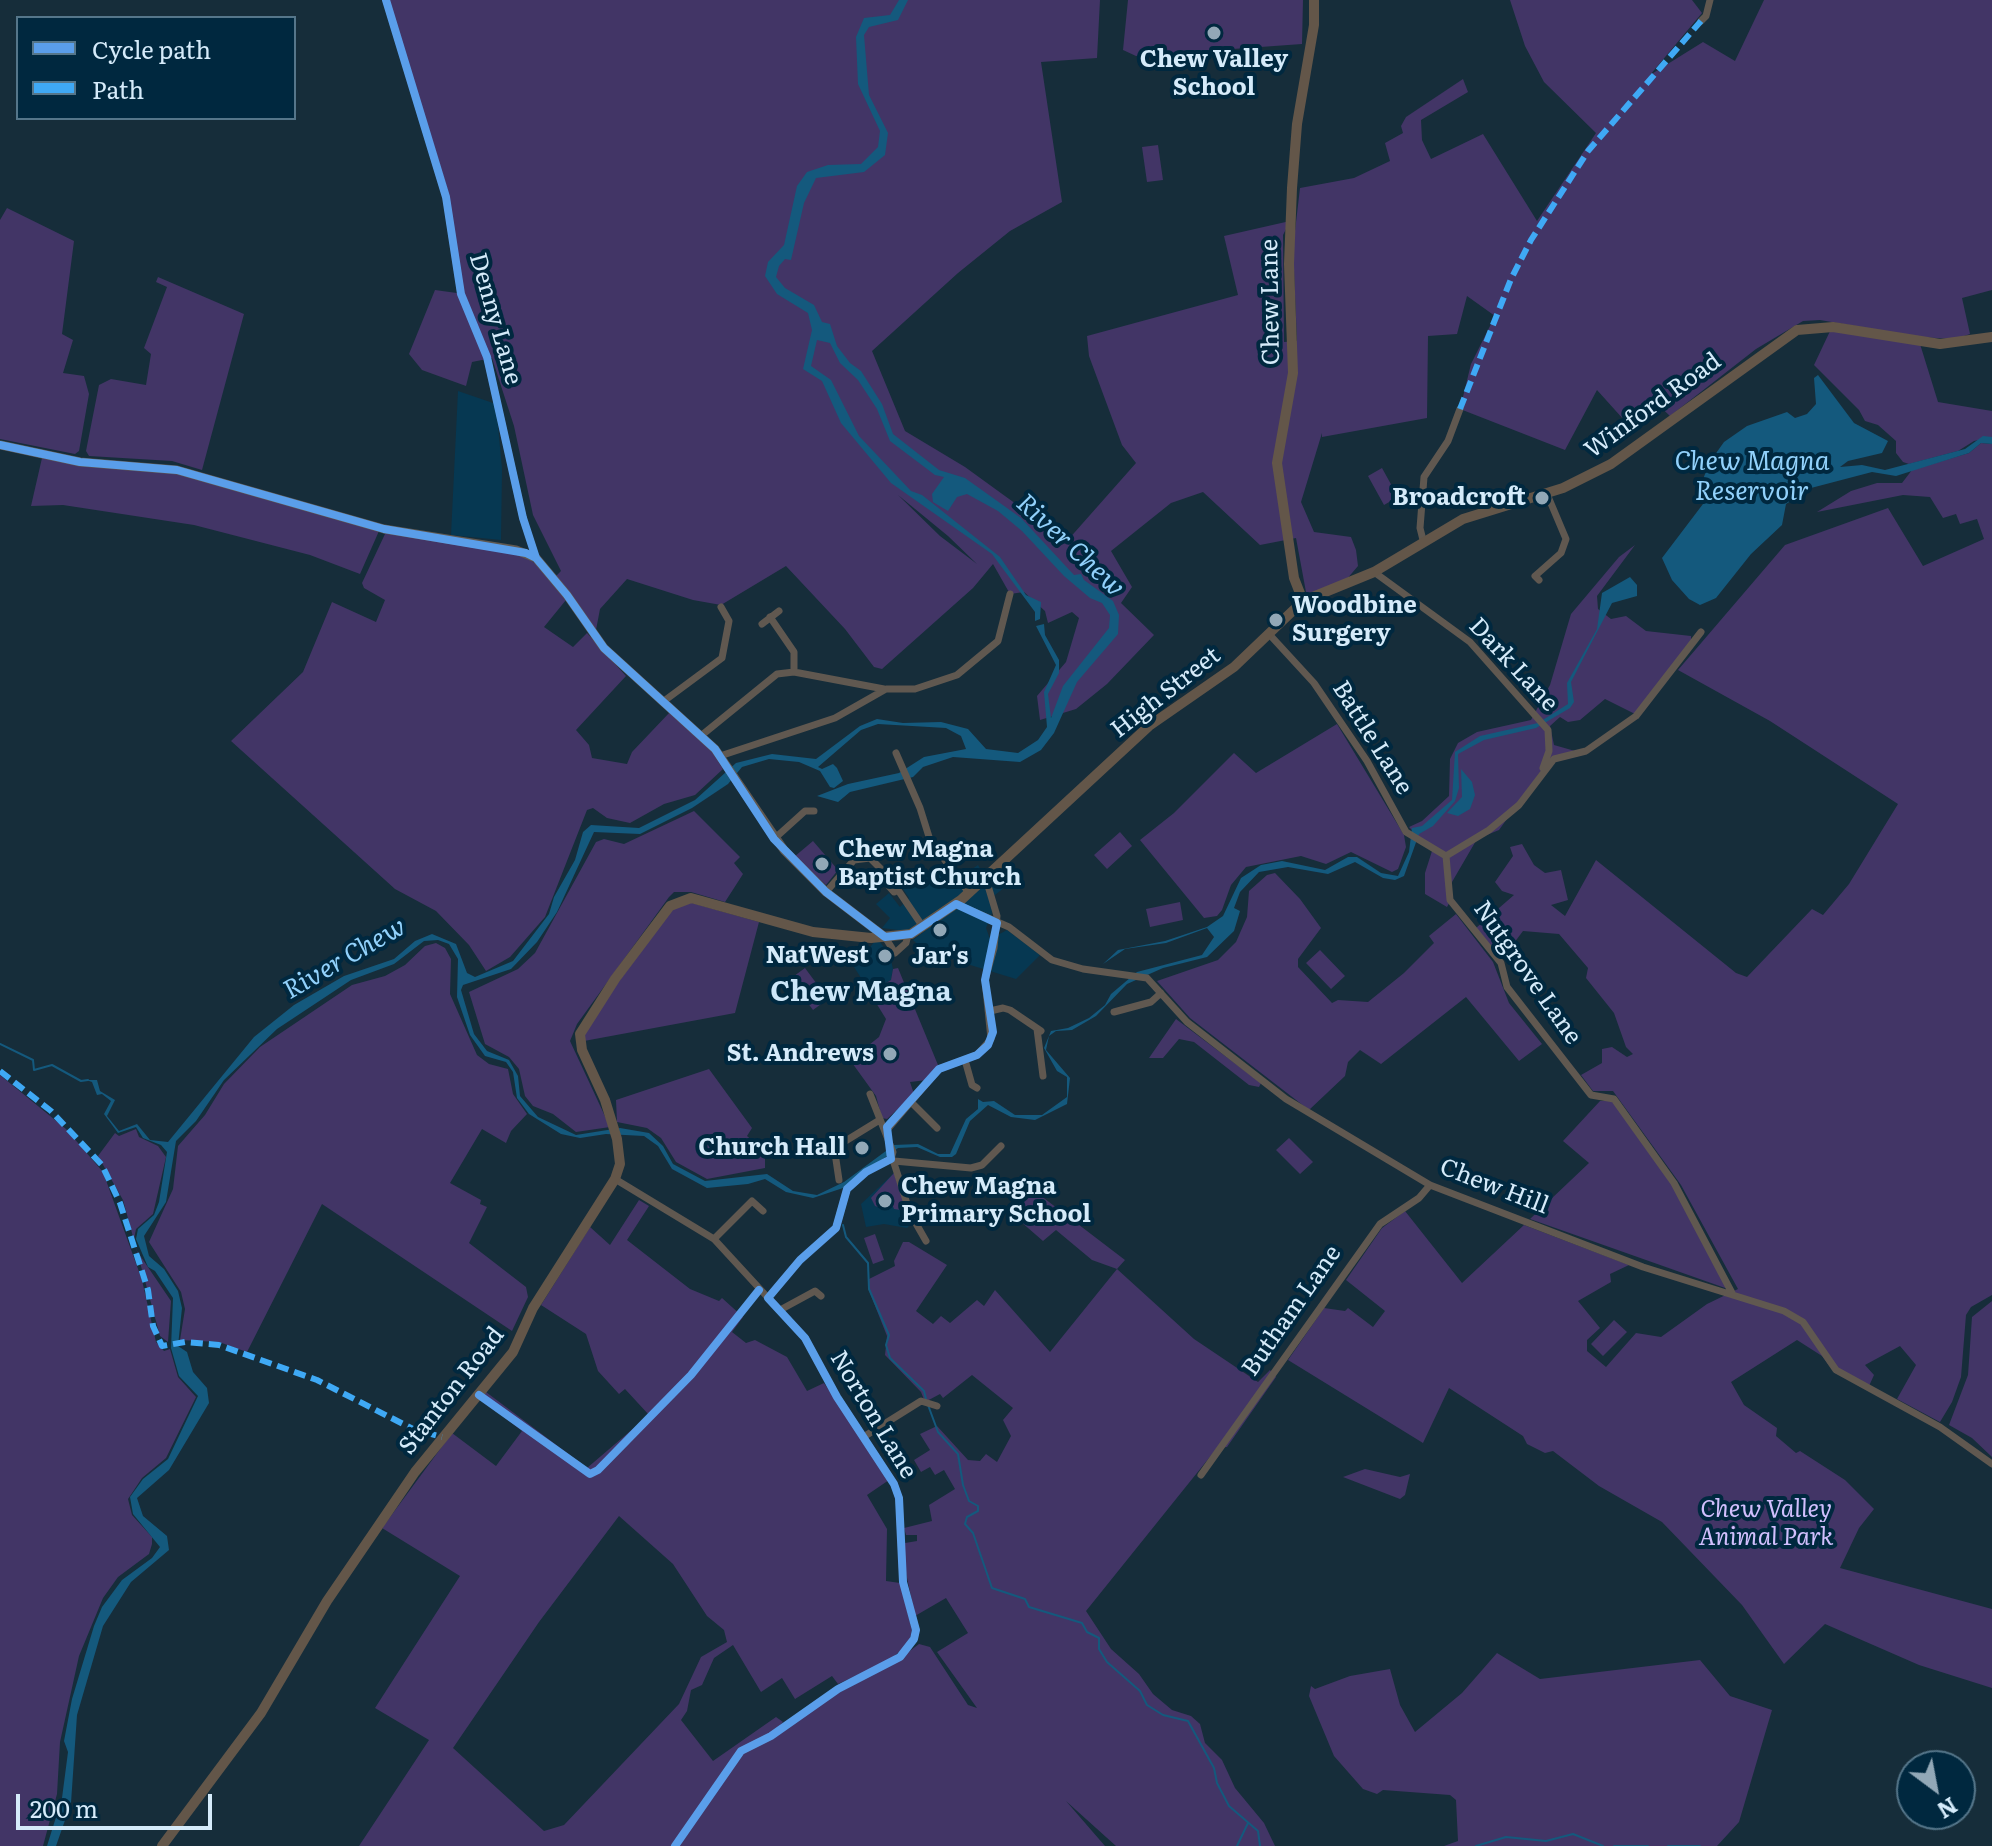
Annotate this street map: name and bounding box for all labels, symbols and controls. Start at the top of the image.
legend [16,16,296,120]
marker: Chew Valley School [1205,24,1223,42]
text: Cycle path [92,31,211,66]
place label: Chew Valley School [1140,46,1288,102]
text: Path [92,71,144,106]
street label: Chew Lane [1256,239,1286,365]
street label: Denny Lane [462,250,528,388]
street label: Winford Road [1579,347,1727,465]
water label: Chew Magna Reservoir [1674,446,1830,508]
place label: Broadcroft [1392,484,1526,512]
water label: River Chew [1009,488,1131,604]
marker: Broadcroft [1533,489,1551,507]
place label: Woodbine Surgery [1292,592,1417,648]
marker: Woodbine Surgery [1267,611,1285,629]
street label: Dark Lane [1462,612,1564,718]
street label: High Street [1106,641,1226,745]
street label: Battle Lane [1326,676,1418,800]
place label: Chew Magna Baptist Church [838,836,1022,892]
marker: Chew Magna Baptist Church [813,855,831,873]
street label: Nutgrove Lane [1467,896,1587,1050]
water label: River Chew [278,911,412,1007]
marker: Jar's [931,921,949,939]
place label: NatWest [766,942,869,970]
place label: Jar's [912,943,968,971]
marker: NatWest [876,947,894,965]
district label: Chew Magna [770,976,952,1010]
place label: St. Andrews [727,1040,874,1068]
marker: St. Andrews [881,1045,899,1063]
place label: Church Hall [698,1134,846,1162]
marker: Church Hall [853,1139,871,1157]
street label: Chew Hill [1436,1153,1552,1221]
place label: Chew Magna Primary School [901,1173,1091,1229]
marker: Chew Magna Primary School [876,1192,894,1210]
street label: Butham Lane [1236,1240,1348,1382]
street label: Stanton Road [393,1322,511,1460]
street label: Norton Lane [823,1346,923,1484]
park label: Chew Valley Animal Park [1699,1496,1833,1552]
north arrow [1896,1750,1976,1830]
scale bar [20,1778,216,1828]
text: 200 m [30,1790,98,1825]
text: N [1931,1790,1964,1828]

